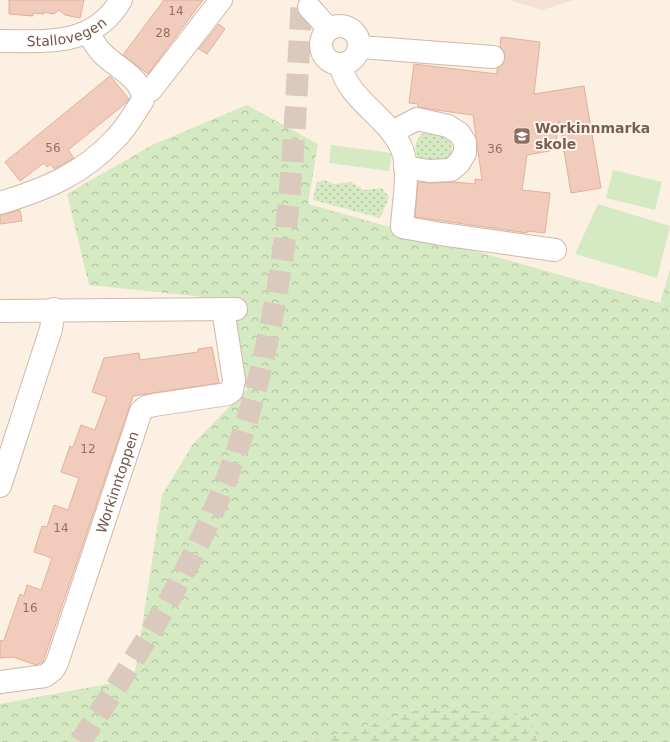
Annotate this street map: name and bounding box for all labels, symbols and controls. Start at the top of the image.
house number: 14 [168,4,184,18]
street label: Stallovegen [27,14,110,49]
house number: 28 [155,26,171,40]
place label: Workinnmarka skole [535,120,650,152]
school or university icon: Workinnmarka skole [512,126,532,146]
house number: 56 [45,141,61,155]
house number: 36 [487,142,503,156]
street label: Workinntoppen [93,429,142,535]
house number: 12 [80,442,96,456]
house number: 14 [53,521,69,535]
house number: 16 [22,601,38,615]

